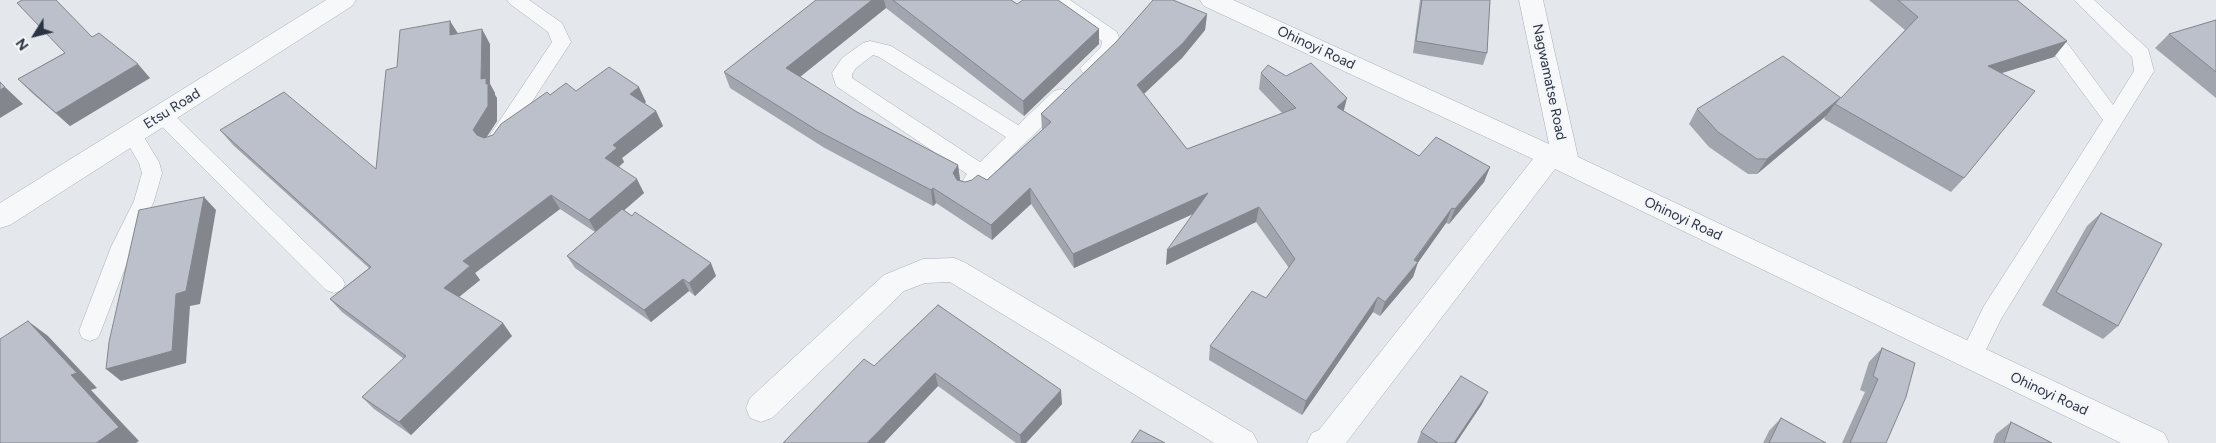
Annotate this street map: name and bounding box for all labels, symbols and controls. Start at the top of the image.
north arrow [10,10,60,60]
street label: Nagwamatse Road [1528,22,1570,142]
street label: Ohinoyi Road [1274,23,1358,73]
text: N [12,35,33,53]
street label: Etsu Road [141,85,203,133]
street label: Ohinoyi Road [1641,194,1725,244]
street label: Ohinoyi Road [2007,369,2091,419]

